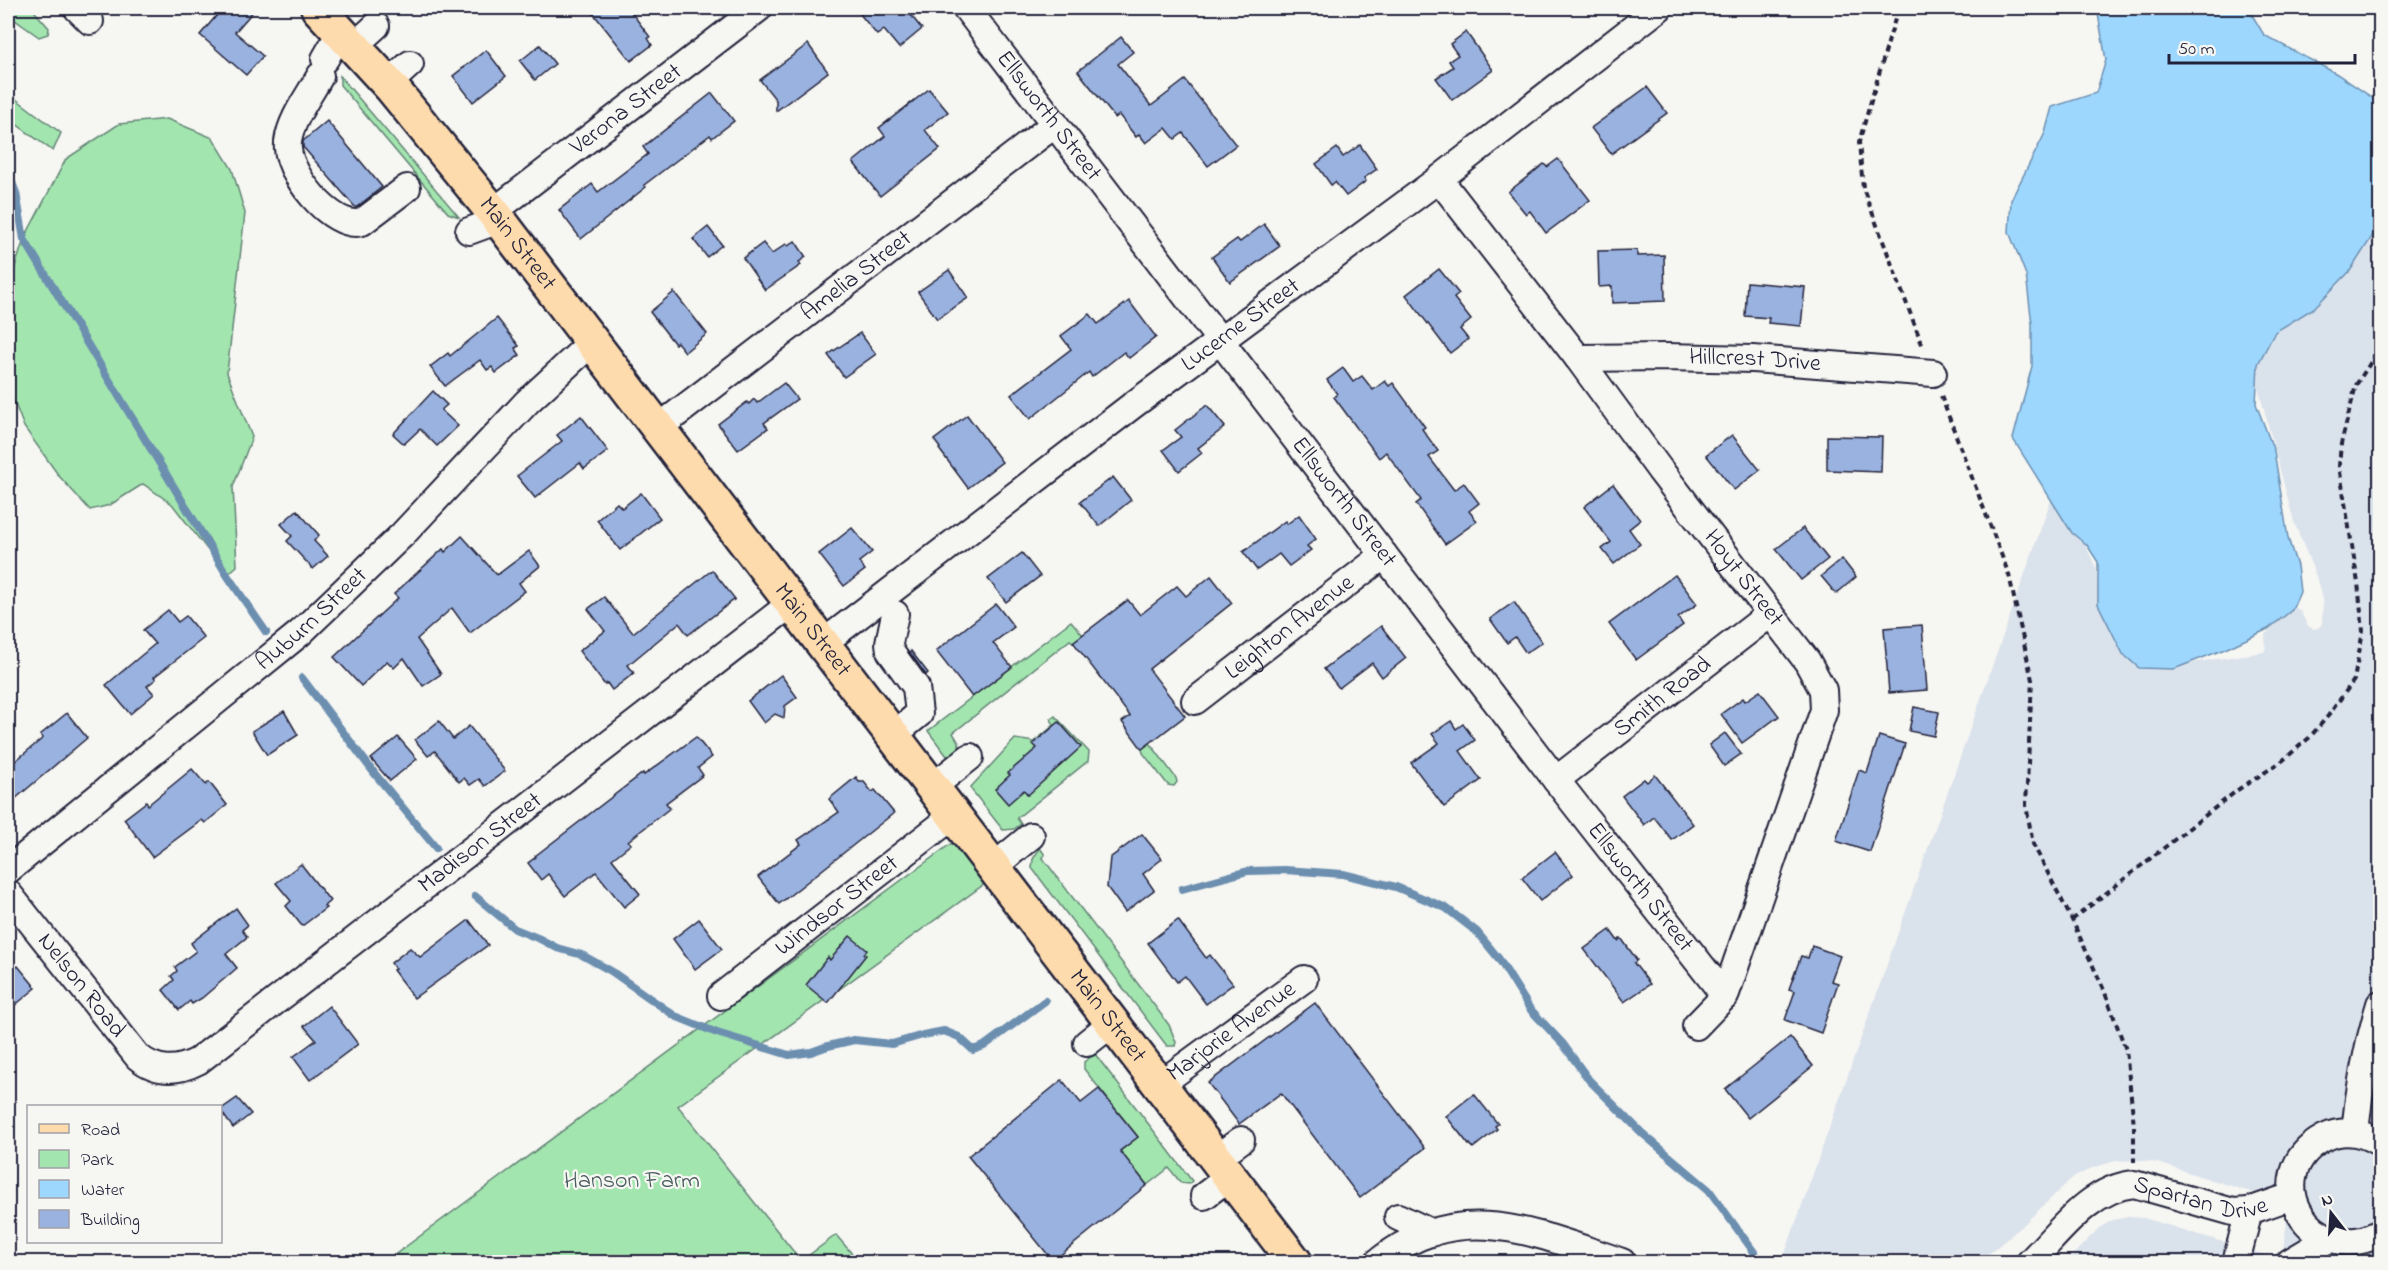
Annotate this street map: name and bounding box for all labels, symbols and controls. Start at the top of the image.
scale bar [2169,27,2355,65]
text: 50 m [2178,37,2215,63]
street label: Ellsworth Street [987,43,1110,189]
street label: Verona Street [562,55,690,165]
street label: Main Street [470,189,565,298]
street label: Amelia Street [793,222,920,330]
street label: Lucerne Street [1174,269,1308,381]
street label: Hillcrest Drive [1689,340,1822,382]
street label: Ellsworth Street [1282,429,1405,575]
street label: Hoyt Street [1695,522,1792,634]
street label: Auburn Street [248,559,376,680]
street label: Leighton Avenue [1218,566,1362,689]
street label: Main Street [765,576,860,685]
street label: Smith Road [1606,648,1720,747]
street label: Madison Street [411,784,550,902]
street label: Ellsworth Street [1578,815,1702,960]
street label: Windsor Street [768,847,906,965]
street label: Nelson Road [29,925,134,1046]
street label: Main Street [1060,962,1155,1071]
street label: Marjorie Avenue [1160,973,1304,1091]
legend [27,1105,222,1243]
text: Road [81,1118,120,1144]
text: Park [81,1148,114,1174]
park label: Hanson Farm [564,1164,700,1199]
street label: Spartan Drive [2129,1167,2273,1230]
text: Water [81,1178,125,1204]
north arrow [2301,1183,2361,1243]
text: N [2319,1187,2336,1214]
text: Building [80,1208,140,1235]

